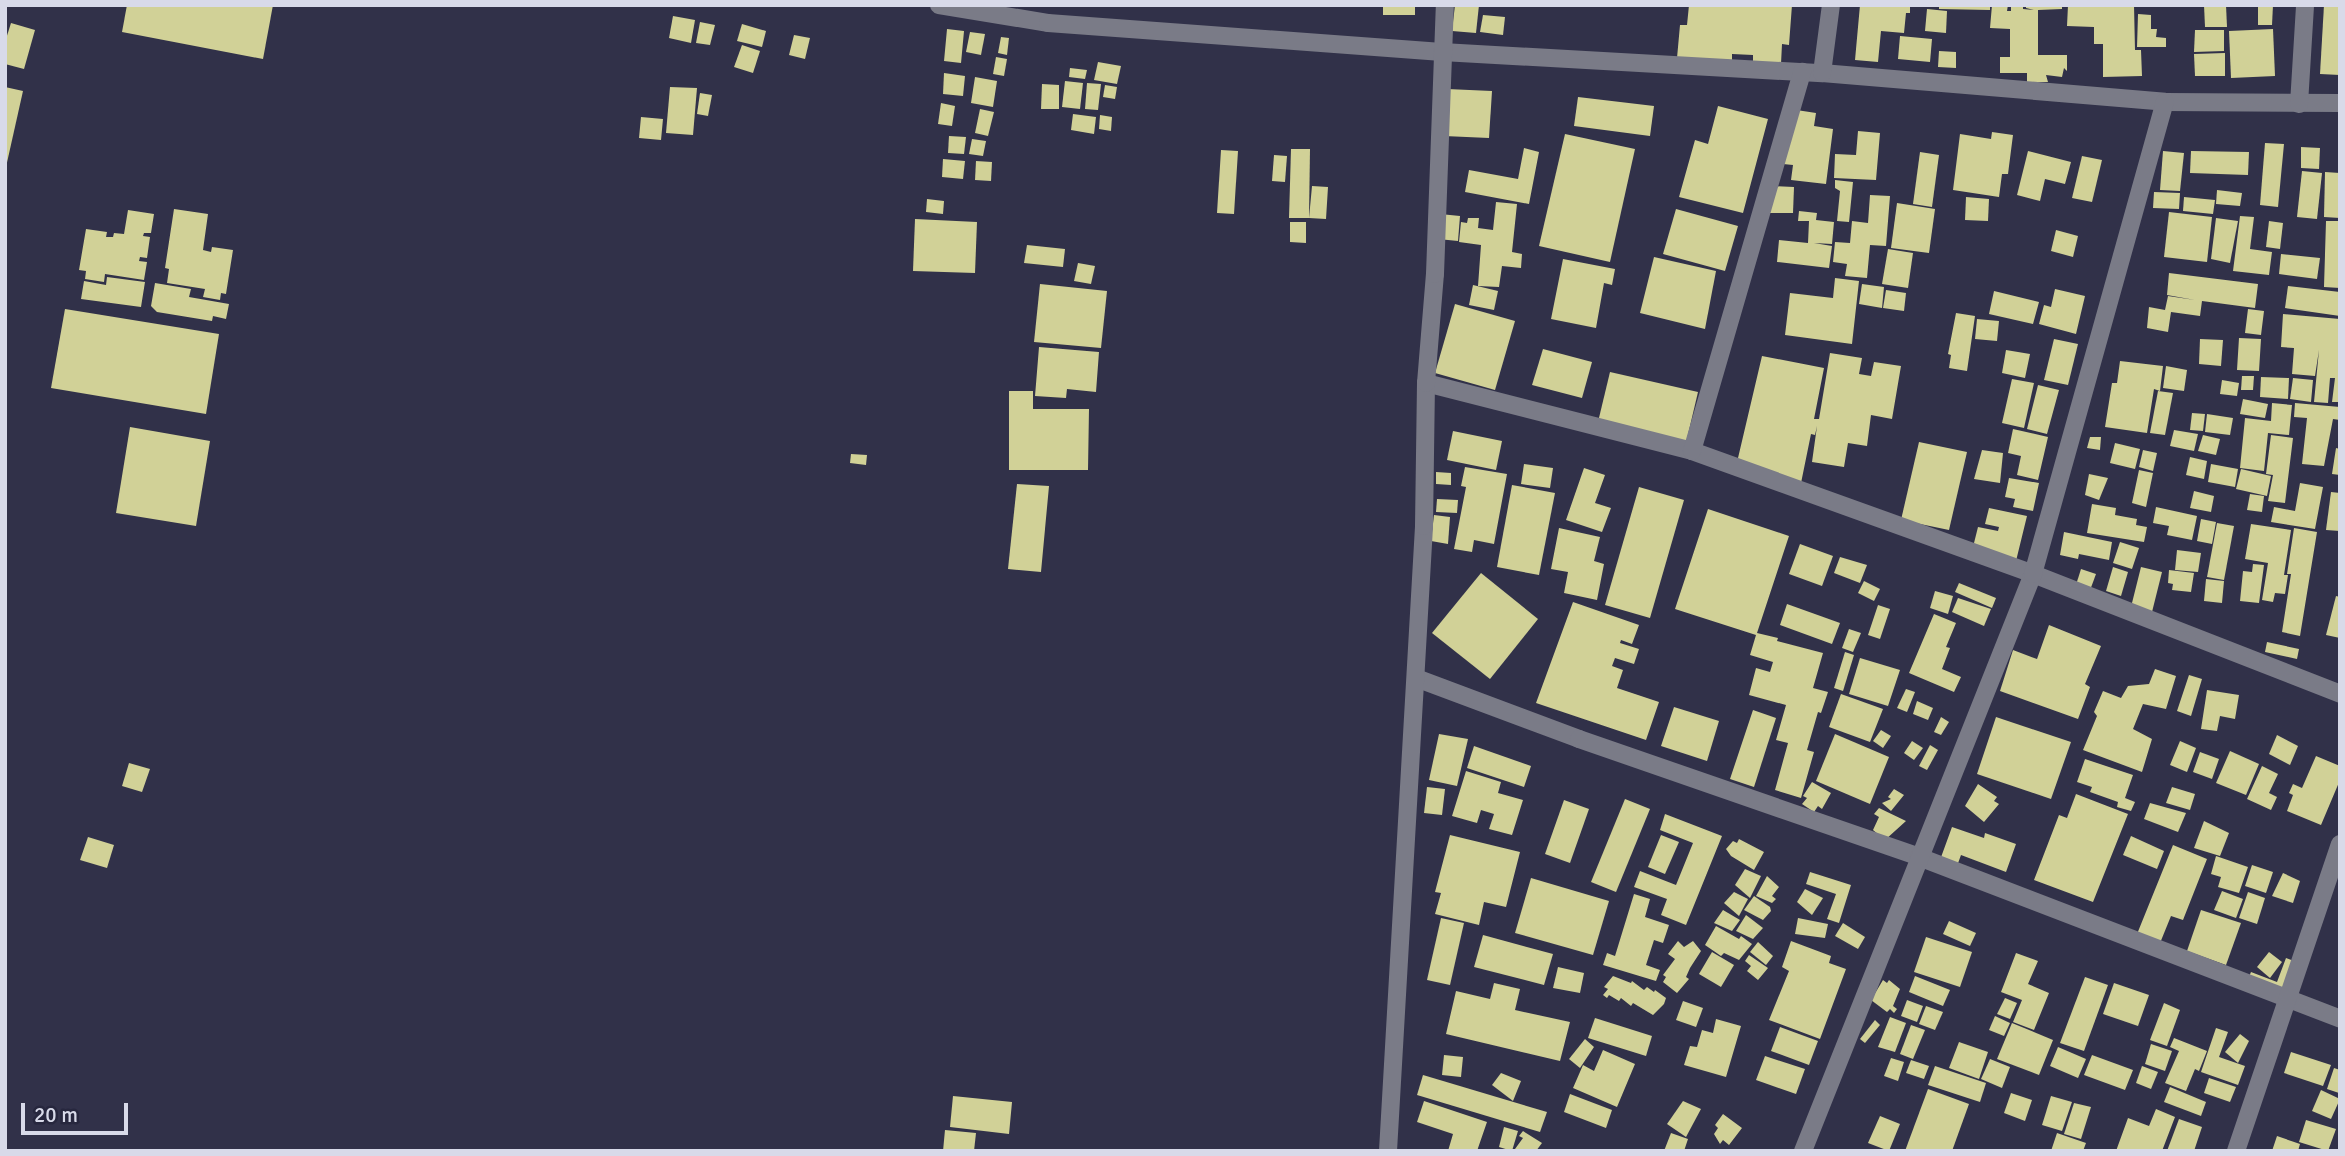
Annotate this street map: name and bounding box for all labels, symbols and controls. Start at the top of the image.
scale bar [24,1090,131,1134]
text: 20 m [34,1102,78,1128]

